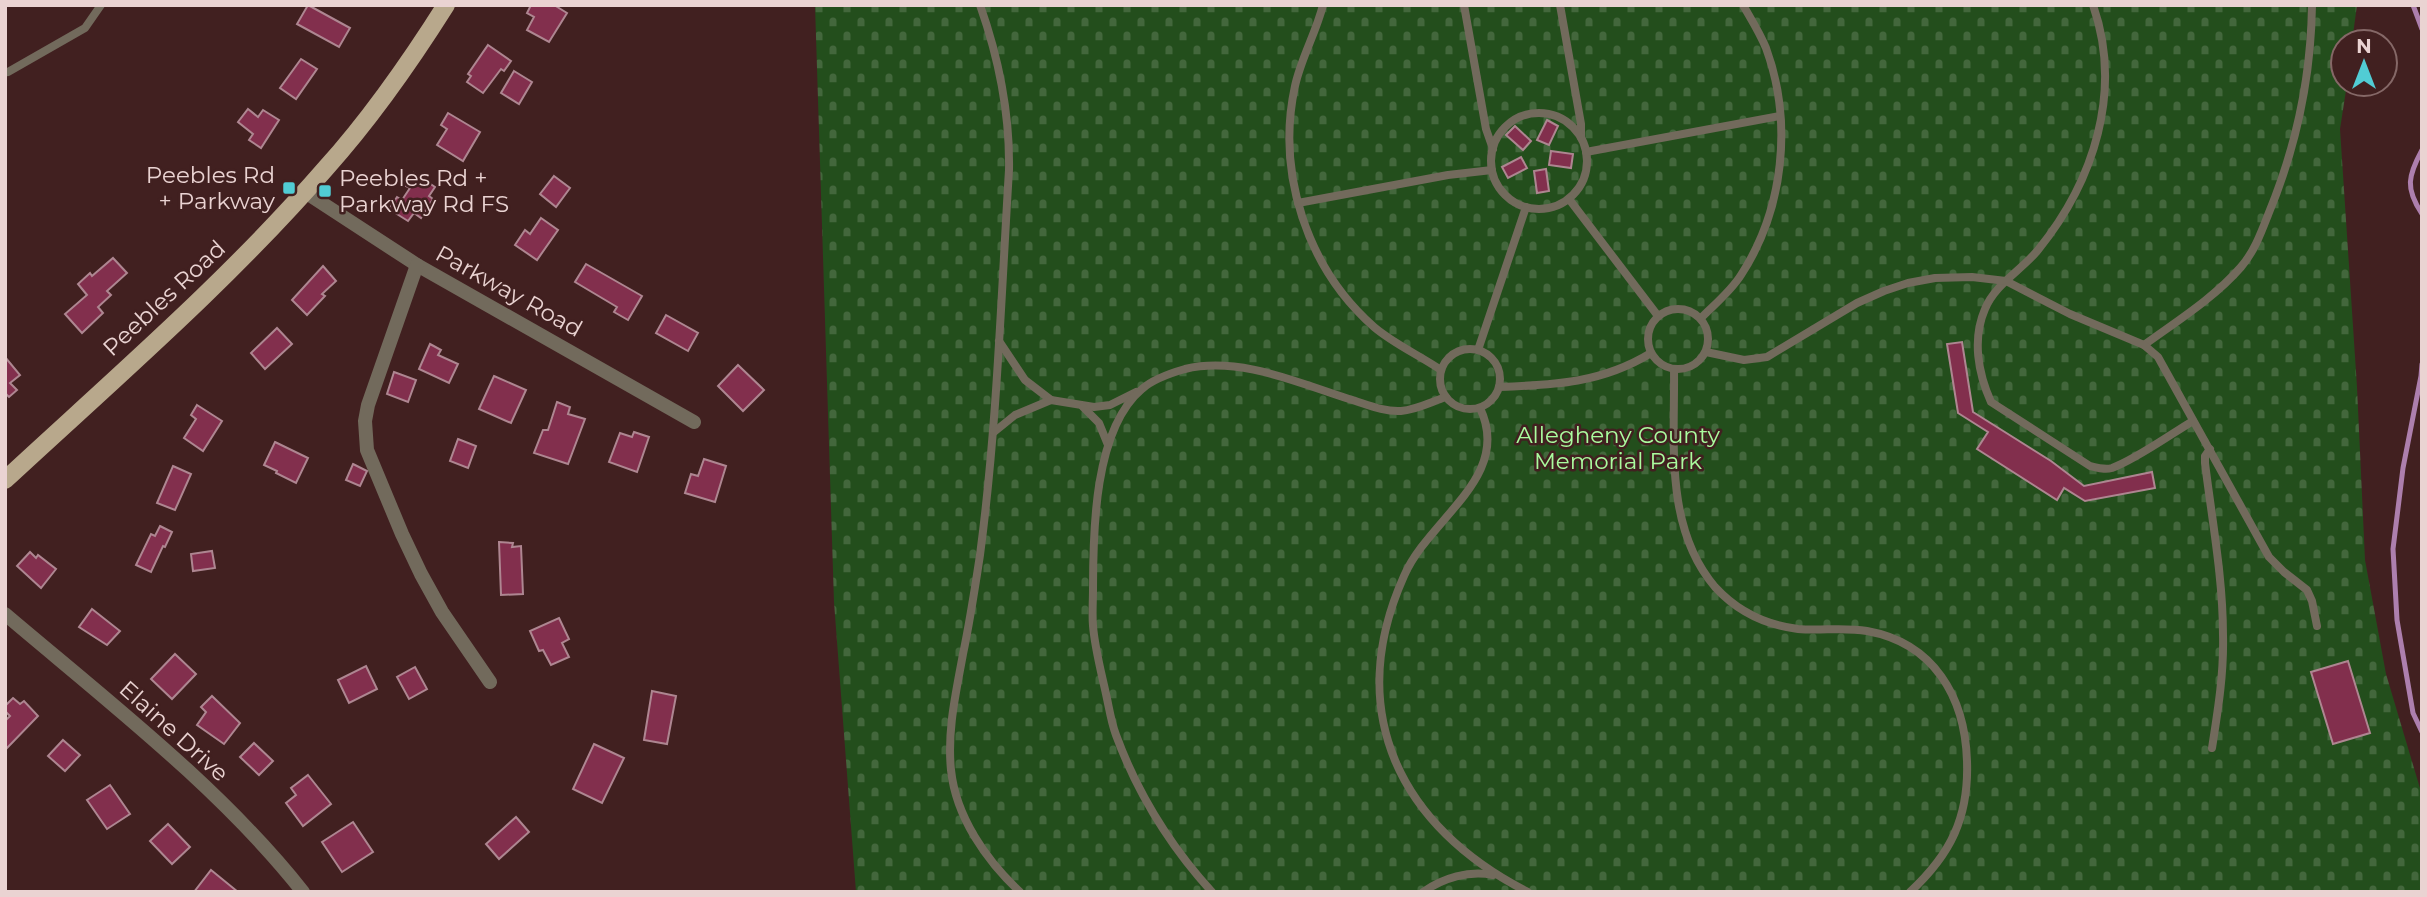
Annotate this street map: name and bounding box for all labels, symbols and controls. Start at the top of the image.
north arrow [2329,28,2399,98]
text: N [2356,35,2372,58]
place label: Peebles Rd + Parkway [146,161,276,215]
place label: Peebles Rd + Parkway Rd FS [339,164,509,218]
marker: Peebles Rd + Parkway [281,180,297,196]
marker: Peebles Rd + Parkway Rd FS [317,183,333,199]
street label: Peebles Road [97,234,231,362]
street label: Parkway Road [431,239,587,343]
park label: Allegheny County Memorial Park [1516,421,1720,475]
street label: Elaine Drive [114,675,234,787]

